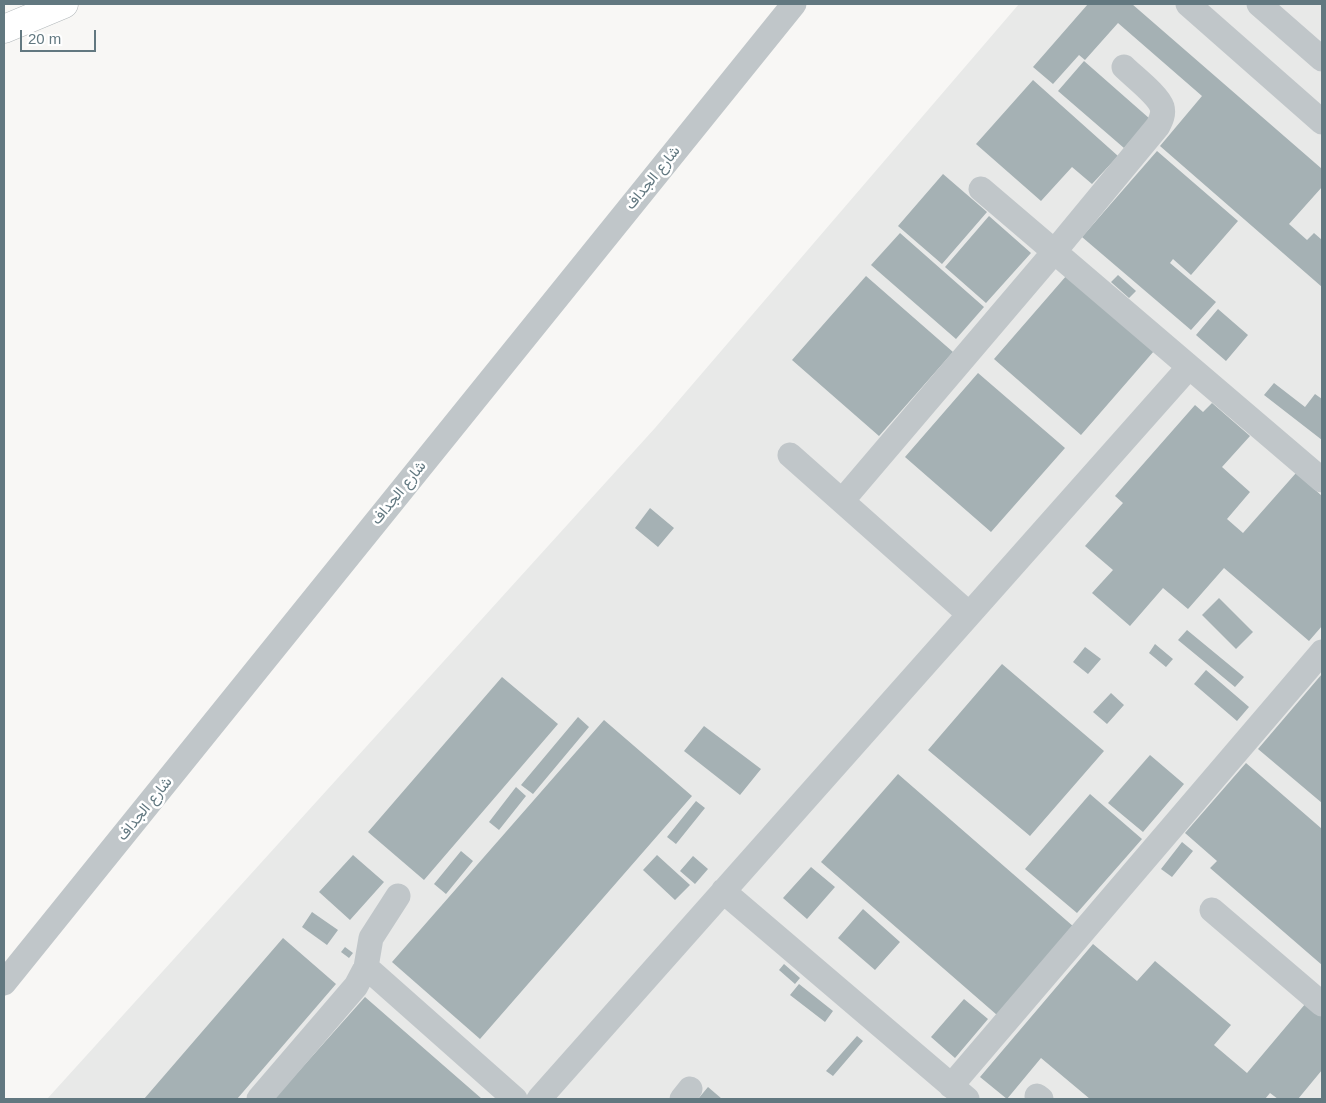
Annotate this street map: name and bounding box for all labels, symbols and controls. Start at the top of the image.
scale bar [22,20,99,52]
text: 20 m [28,30,61,47]
street label: شارع الجداف [622,142,684,214]
street label: شارع الجداف [368,457,430,529]
street label: شارع الجداف [114,773,176,845]

